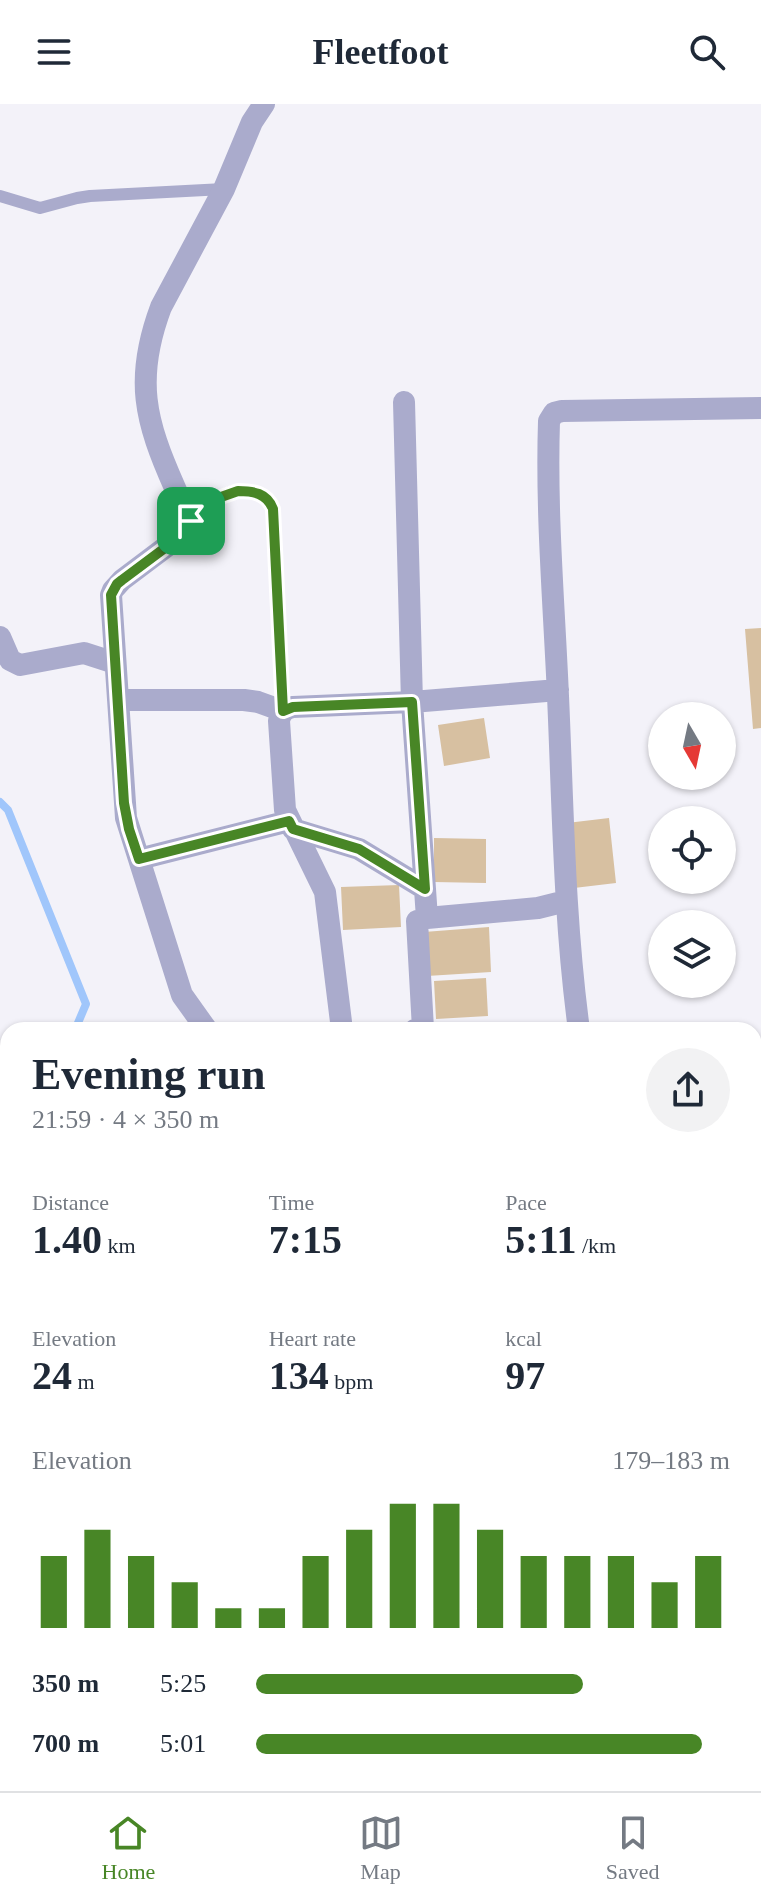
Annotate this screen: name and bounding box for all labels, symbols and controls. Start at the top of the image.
icon: menu [32,30,76,74]
icon: search [685,30,729,74]
text: Fleetfoot [313,32,448,72]
pin [157,487,225,555]
icon: arrive [169,499,213,543]
north arrow [648,702,736,790]
map controls [648,702,736,998]
button: locate [648,806,736,894]
button: layers [648,910,736,998]
button: share [646,1048,730,1132]
text: Evening run [32,1050,266,1099]
text: 21:59 · 4 × 350 m [32,1105,219,1134]
text: Distance [32,1190,109,1215]
text: Time [269,1190,314,1215]
text: Pace [505,1190,547,1215]
text: 1.40 [32,1217,102,1262]
text: 7:15 [269,1217,342,1262]
text: 5:11 [505,1217,576,1262]
text: km [102,1233,136,1258]
text: /km [576,1233,616,1258]
text: Elevation [32,1326,116,1351]
text: Heart rate [269,1326,356,1351]
text: kcal [505,1326,542,1351]
text: 24 [32,1353,72,1398]
text: 134 [269,1353,329,1398]
text: 97 [505,1353,545,1398]
text: m [72,1369,95,1394]
text: bpm [329,1369,373,1394]
text: Elevation [32,1446,132,1475]
text: 179–183 m [612,1446,730,1475]
text: 350 m [32,1669,99,1698]
text: 5:25 [160,1669,206,1698]
text: 700 m [32,1729,99,1758]
text: 5:01 [160,1729,206,1758]
tab: Home [102,1811,155,1885]
tab: Map [359,1811,403,1885]
tab: Saved [606,1811,659,1885]

